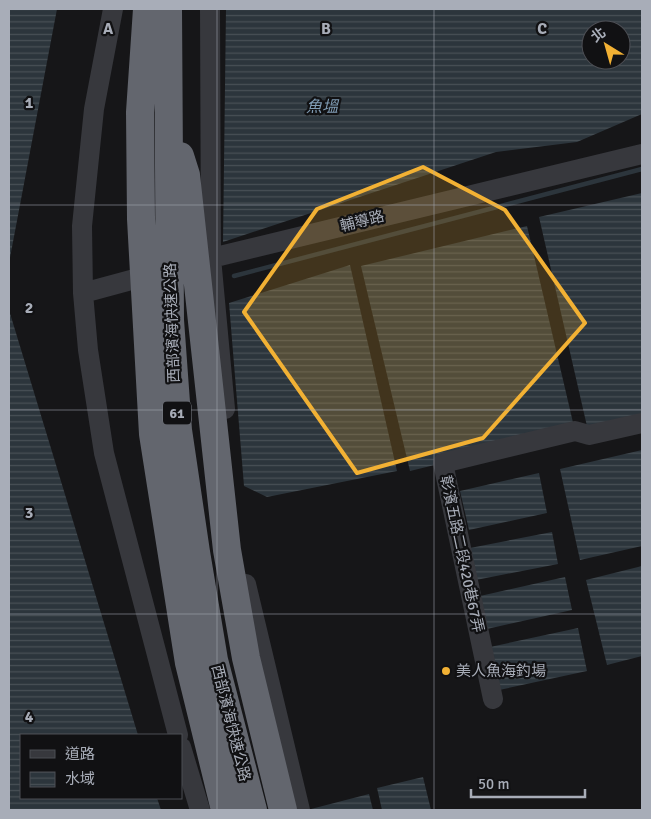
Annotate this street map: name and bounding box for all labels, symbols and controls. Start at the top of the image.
text: A [103,19,114,39]
text: B [321,19,331,39]
text: C [537,19,547,39]
north arrow [581,20,631,70]
text: 北 [588,24,609,46]
text: 1 [25,93,34,113]
water label: 魚塭 [306,97,340,117]
street label: 輔導路 [338,207,386,235]
street label: 西部濱海快速公路 [161,263,183,383]
text: 2 [25,298,33,318]
road number: 61 [163,402,191,424]
street label: 彰濱五路二段420巷67弄 [437,474,487,634]
text: 3 [25,503,33,523]
place label: 美人魚海釣場 [456,662,546,680]
street label: 西部濱海快速公路 [208,663,254,783]
marker: 美人魚海釣場 [440,665,452,677]
text: 4 [25,707,34,727]
legend [20,734,182,799]
text: 道路 [65,745,95,763]
scale bar [471,766,585,798]
text: 水域 [65,770,95,788]
text: 50 m [478,775,509,793]

